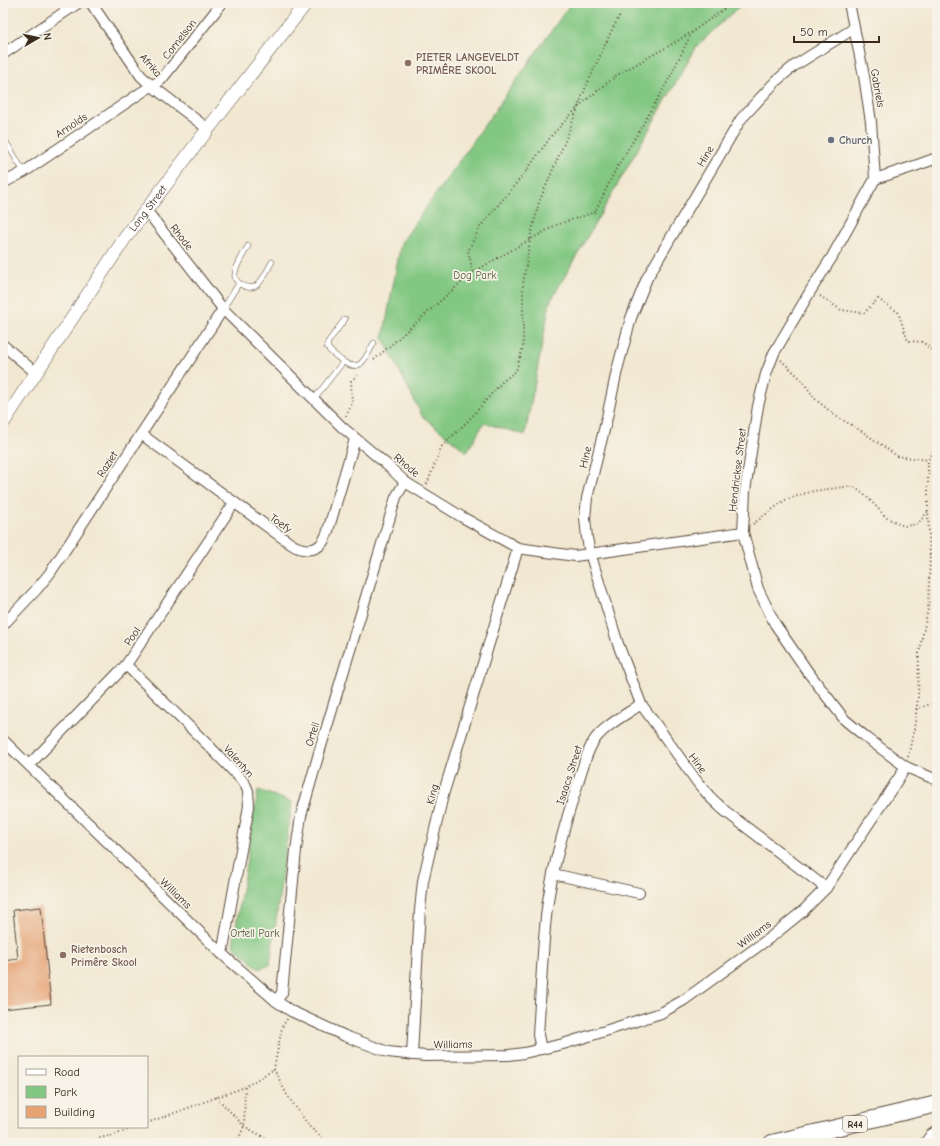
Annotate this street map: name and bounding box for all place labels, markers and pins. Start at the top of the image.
place label: PIETER LANGEVELDT PRIMÊRE SKOOL [416,51,519,77]
marker: PIETER LANGEVELDT PRIMÊRE SKOOL [403,58,413,68]
place label: Church [839,134,872,147]
marker: Church [826,135,836,145]
place label: Rietenbosch Primêre Skool [71,943,137,969]
marker: Rietenbosch Primêre Skool [58,950,68,960]

